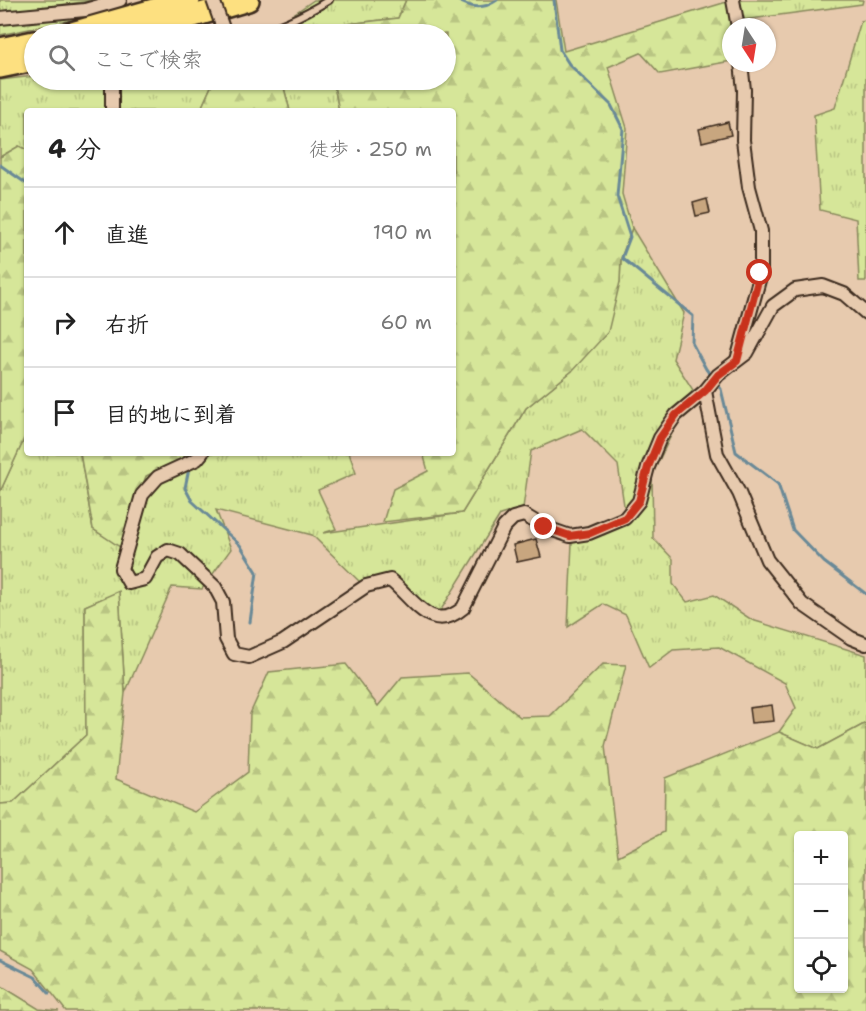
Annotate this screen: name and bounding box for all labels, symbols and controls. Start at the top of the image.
north arrow [722,18,776,72]
search box [24,24,456,90]
icon: search [45,41,78,74]
text: ここで検索 [93,45,203,74]
text: 4 分 [48,131,101,166]
text: 徒歩 · 250 m [309,136,432,162]
icon: ahead [48,216,81,249]
text: 190 m [373,219,432,245]
text: 直進 [105,220,149,249]
route start [746,259,772,285]
icon: right [48,306,81,339]
text: 60 m [380,309,432,335]
text: 右折 [105,310,149,339]
icon: arrive [48,396,81,429]
text: 目的地に到着 [105,400,237,429]
route end [530,513,556,539]
map controls [794,831,848,993]
button: + [794,831,848,885]
button: − [794,885,848,939]
button: locate [794,939,848,993]

